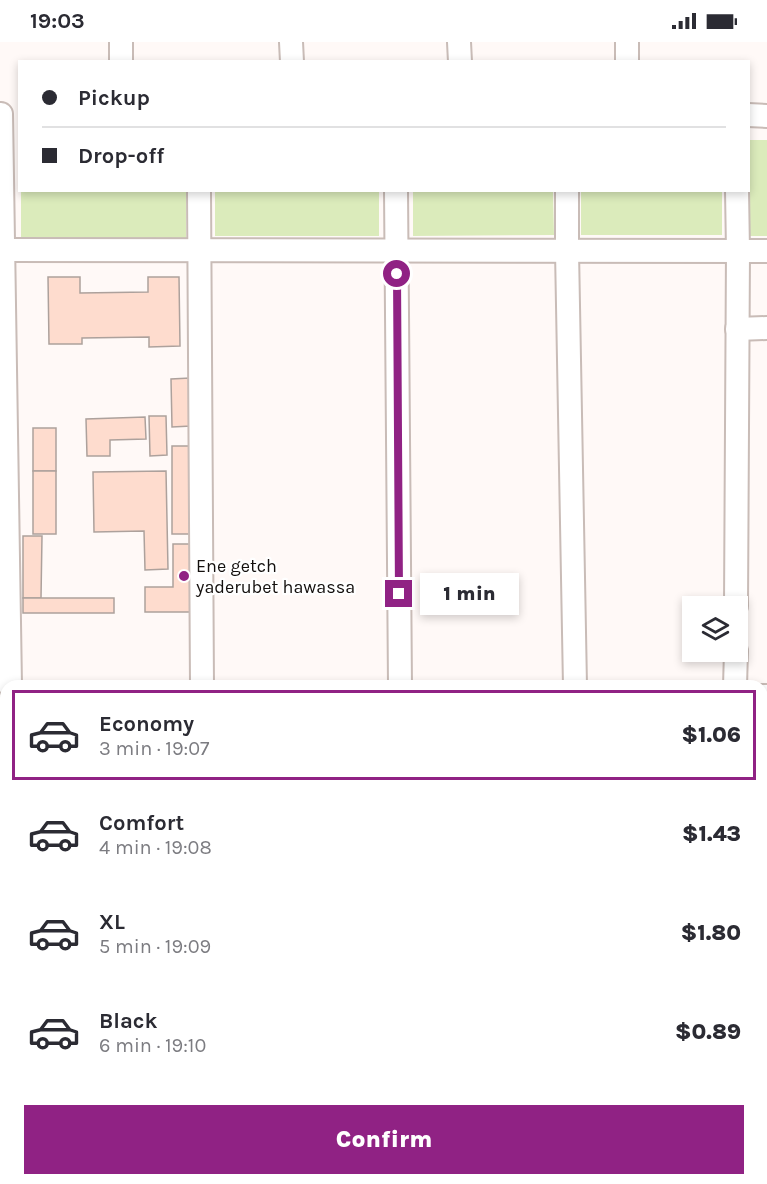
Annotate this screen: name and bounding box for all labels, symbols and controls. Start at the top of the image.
text: 19:03 [30,8,85,34]
text: Pickup [78,85,150,111]
text: Drop-off [78,143,164,169]
route start [383,260,410,287]
place label: Ene getch yaderubet hawassa [195,555,355,598]
marker: Ene getch yaderubet hawassa [177,569,191,583]
callout: 1 min [420,573,519,615]
route end [385,580,412,607]
text: 1 min [443,582,496,605]
map controls [682,596,748,662]
button: layers [682,596,748,662]
icon: car [27,708,81,762]
text: Economy [99,711,194,737]
text: $1.06 [682,722,741,748]
text: 3 min · 19:07 [99,737,209,760]
icon: car [27,807,81,861]
text: Comfort [99,810,184,836]
text: $1.43 [682,821,741,847]
text: 4 min · 19:08 [99,836,212,859]
icon: car [27,906,81,960]
text: XL [99,909,125,935]
text: $1.80 [681,920,741,946]
text: 5 min · 19:09 [99,935,211,958]
icon: car [27,1005,81,1059]
text: Black [99,1008,158,1034]
text: $0.89 [675,1019,741,1045]
text: 6 min · 19:10 [99,1034,206,1057]
button: Confirm [24,1105,744,1174]

